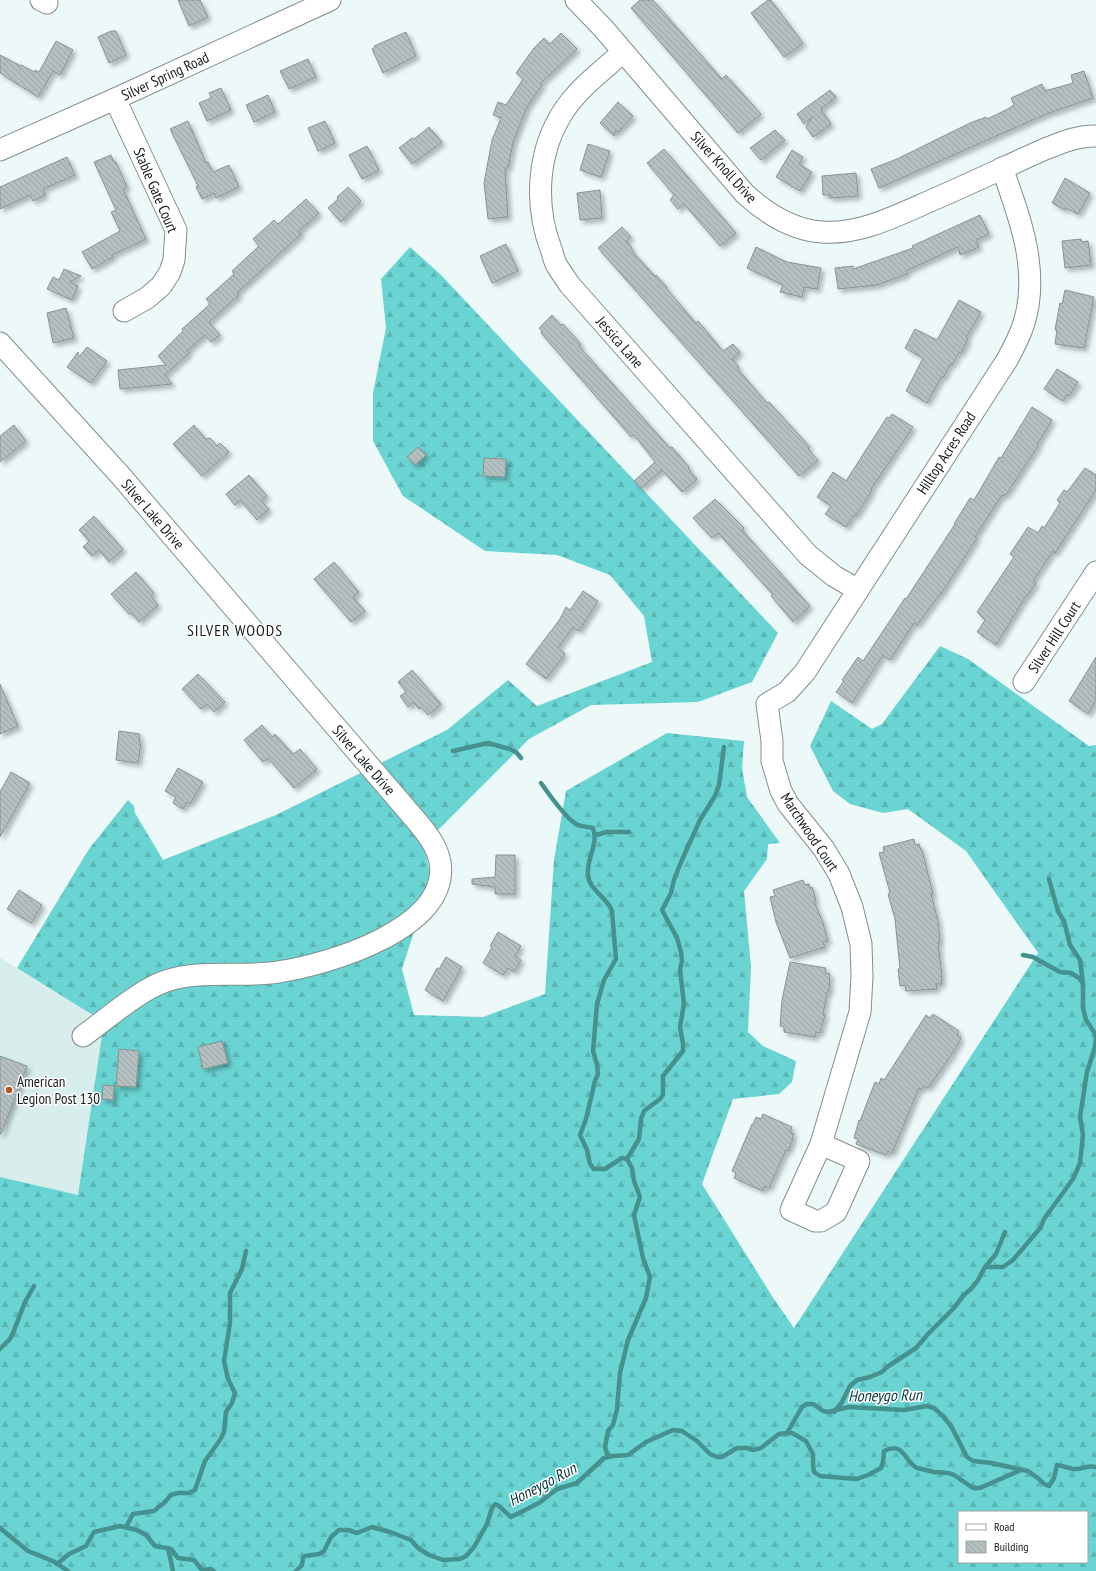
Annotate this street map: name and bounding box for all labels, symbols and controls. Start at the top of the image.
street label: Silver Spring Road [118,47,212,105]
street label: Silver Knoll Drive [687,127,761,207]
street label: Stable Gate Court [130,145,182,235]
street label: Jessica Lane [592,311,648,372]
street label: Hilltop Acres Road [912,408,980,498]
street label: Silver Lake Drive [117,475,189,553]
street label: Silver Hill Court [1024,597,1084,677]
district label: SILVER WOODS [187,620,283,640]
street label: Silver Lake Drive [328,721,400,799]
street label: Marchwood Court [777,789,843,875]
place label: American Legion Post 130 [17,1072,100,1108]
marker: American Legion Post 130 [4,1085,14,1095]
water label: Honeygo Run [848,1384,923,1406]
water label: Honeygo Run [505,1457,580,1510]
legend [958,1511,1088,1563]
text: Road [994,1519,1014,1534]
text: Building [994,1539,1029,1554]

